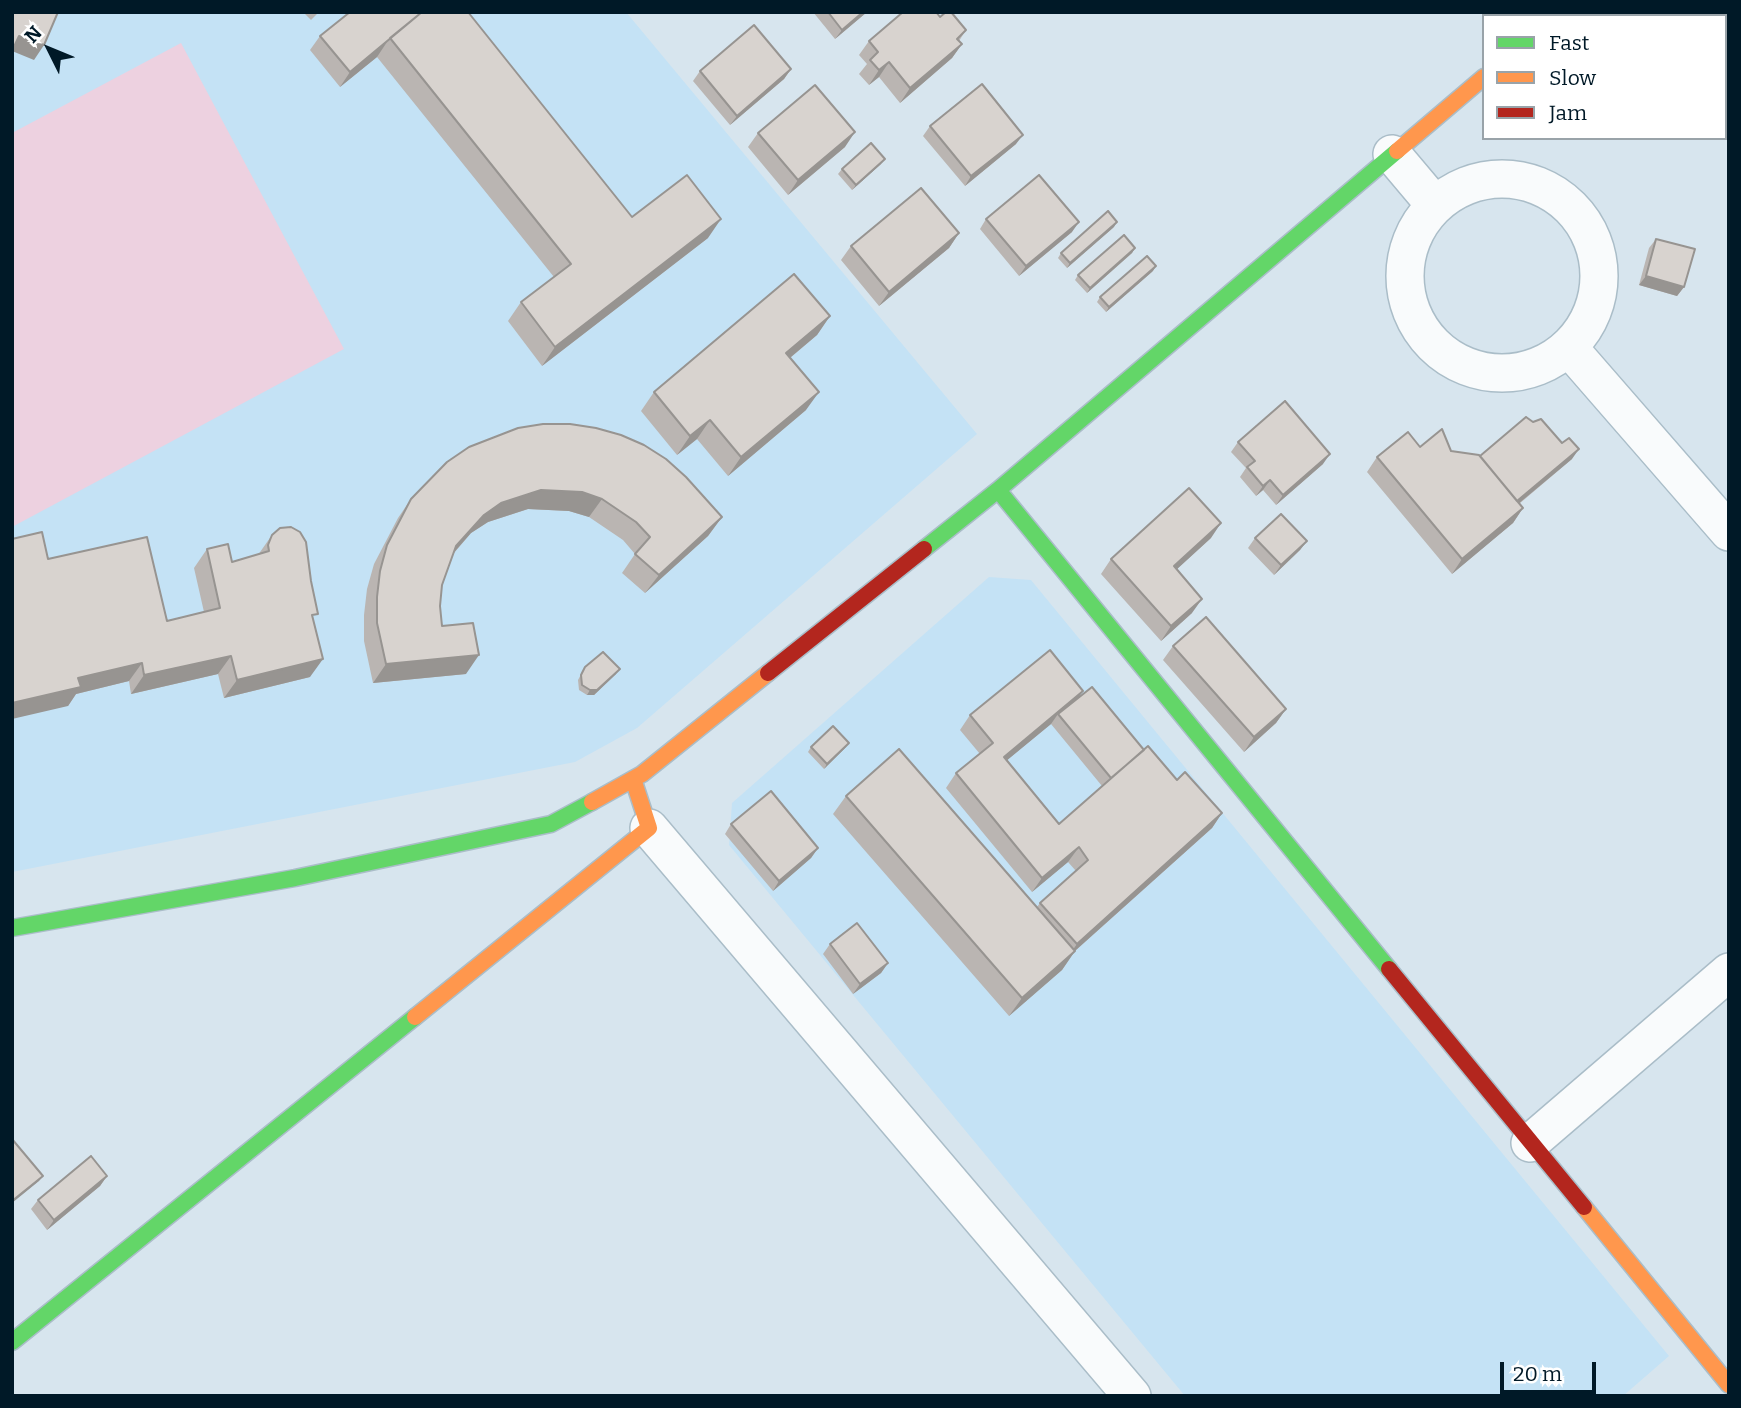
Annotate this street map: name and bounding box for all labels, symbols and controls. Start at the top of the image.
north arrow [14,14,84,84]
legend [1482,14,1727,140]
text: N [20,21,47,48]
text: Fast [1549,30,1589,56]
text: Slow [1549,65,1596,91]
text: Jam [1549,100,1587,126]
scale bar [1503,1348,1599,1392]
text: 20 m [1513,1361,1562,1387]

